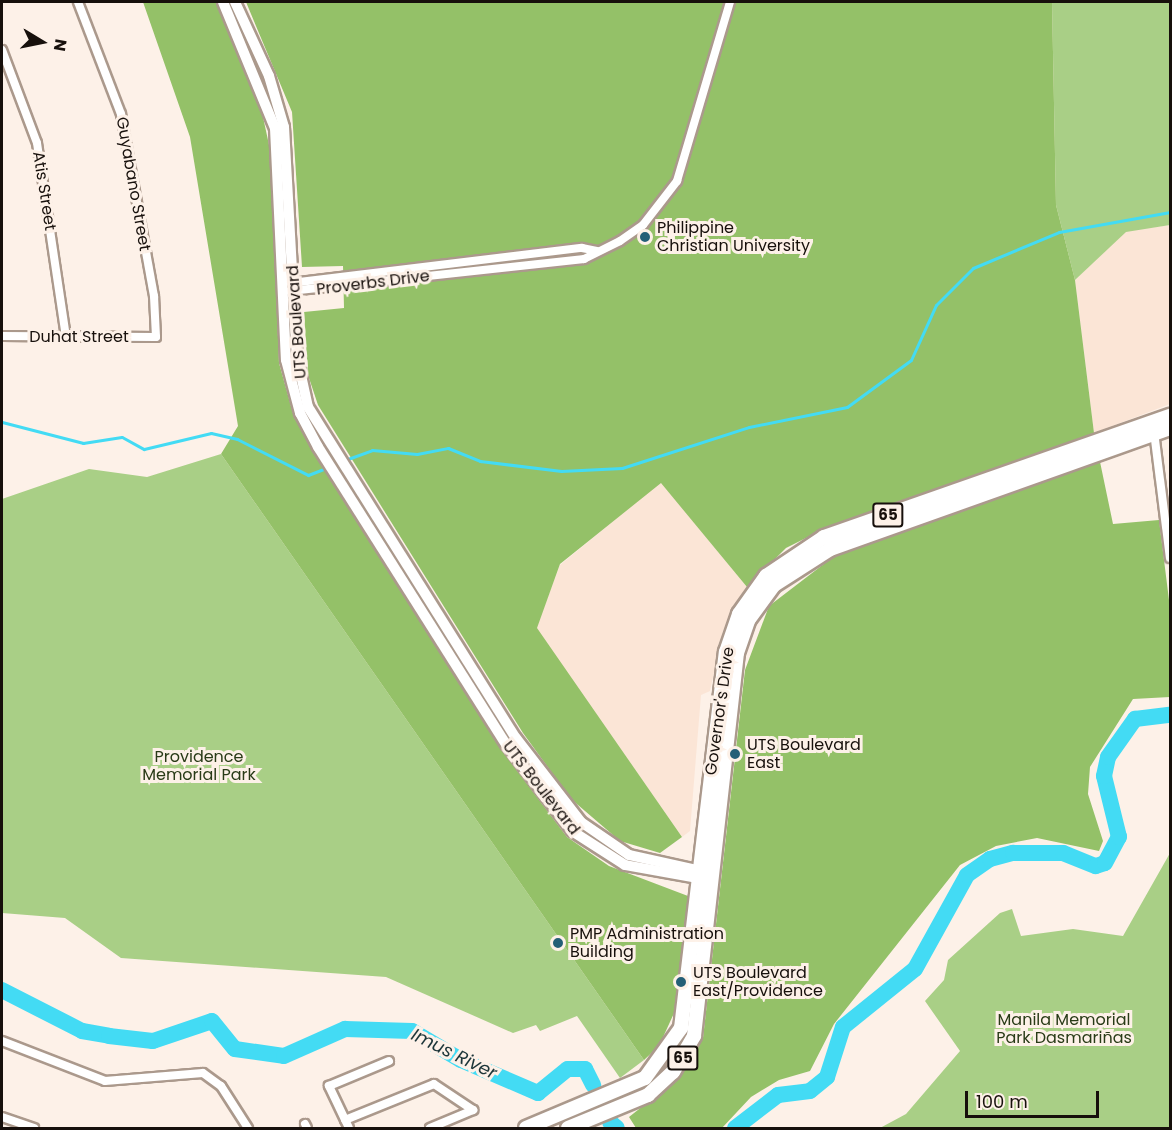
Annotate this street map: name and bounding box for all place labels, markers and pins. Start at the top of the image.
place label: Philippine Christian University [657,218,810,256]
marker: Philippine Christian University [638,230,652,244]
place label: UTS Boulevard East [747,735,861,773]
marker: UTS Boulevard East [728,747,742,761]
place label: PMP Administration Building [570,924,724,962]
marker: PMP Administration Building [551,936,565,950]
place label: UTS Boulevard East/Providence [693,963,823,1001]
marker: UTS Boulevard East/Providence [674,975,688,989]

